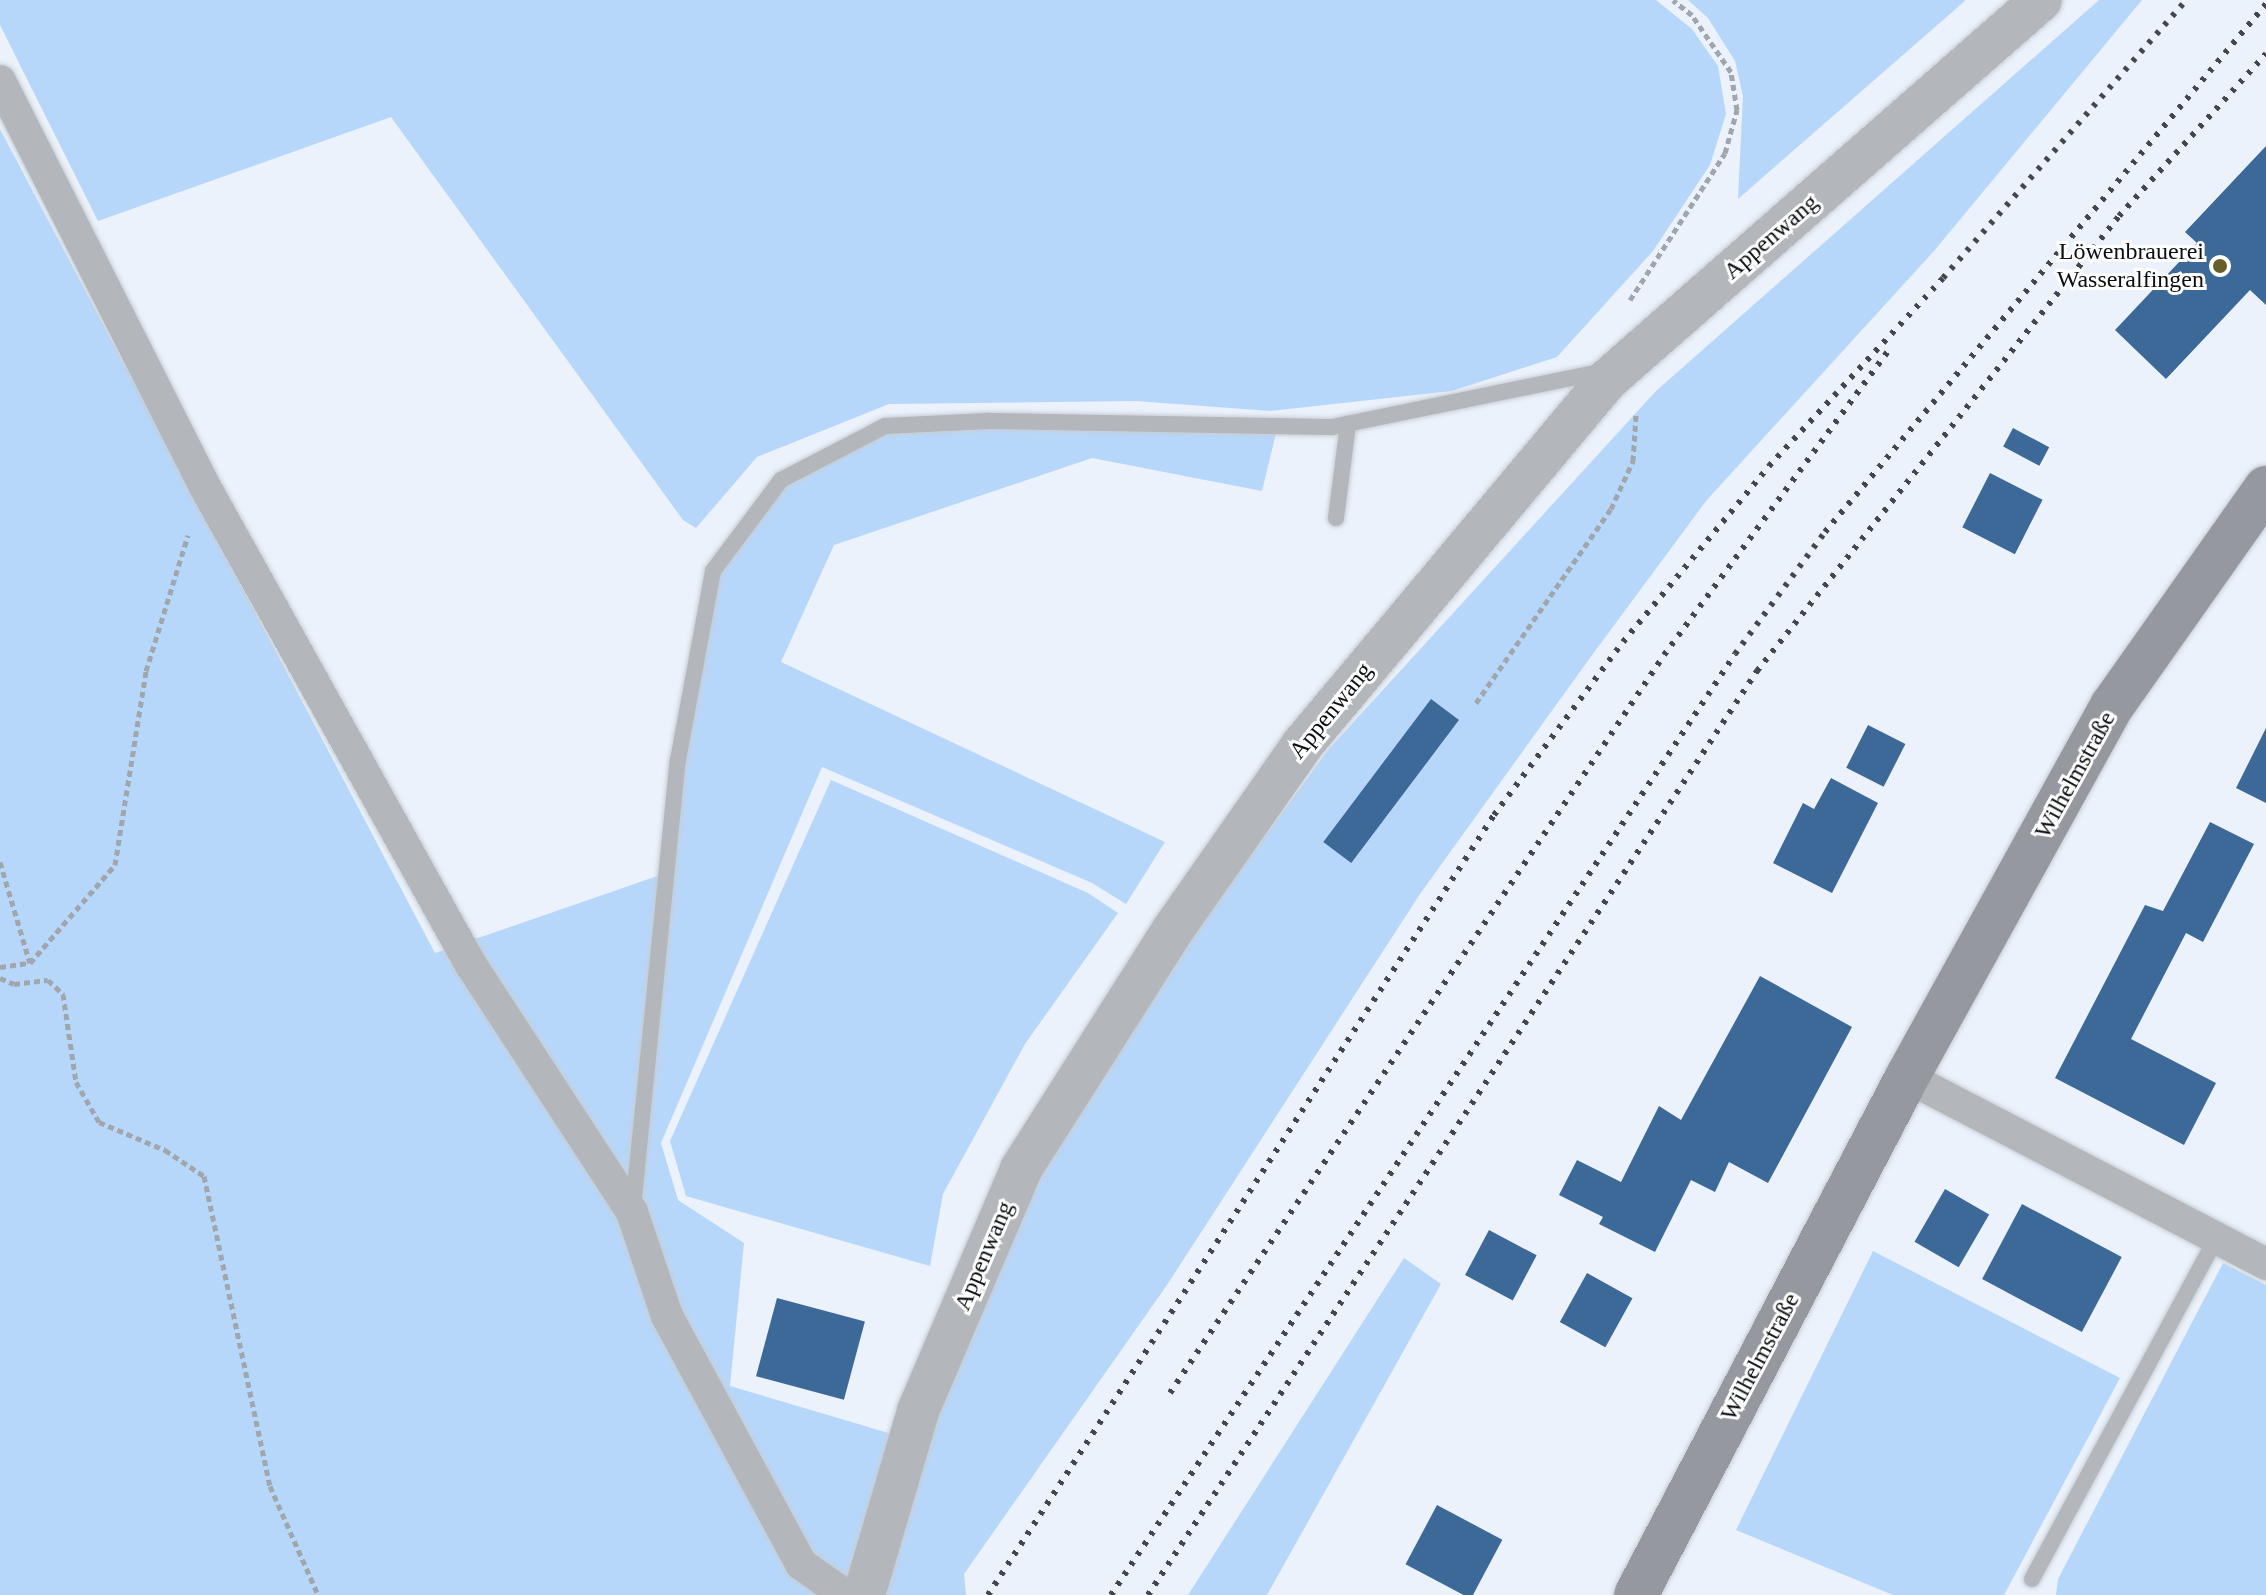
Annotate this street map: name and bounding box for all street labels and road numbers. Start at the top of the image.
street label: Appenwang [1718,188,1824,286]
street label: Appenwang [1283,657,1379,765]
street label: Wilhelmstraße [2028,707,2122,843]
street label: Appenwang [948,1197,1020,1315]
street label: Wilhelmstraße [1714,1288,1806,1426]

